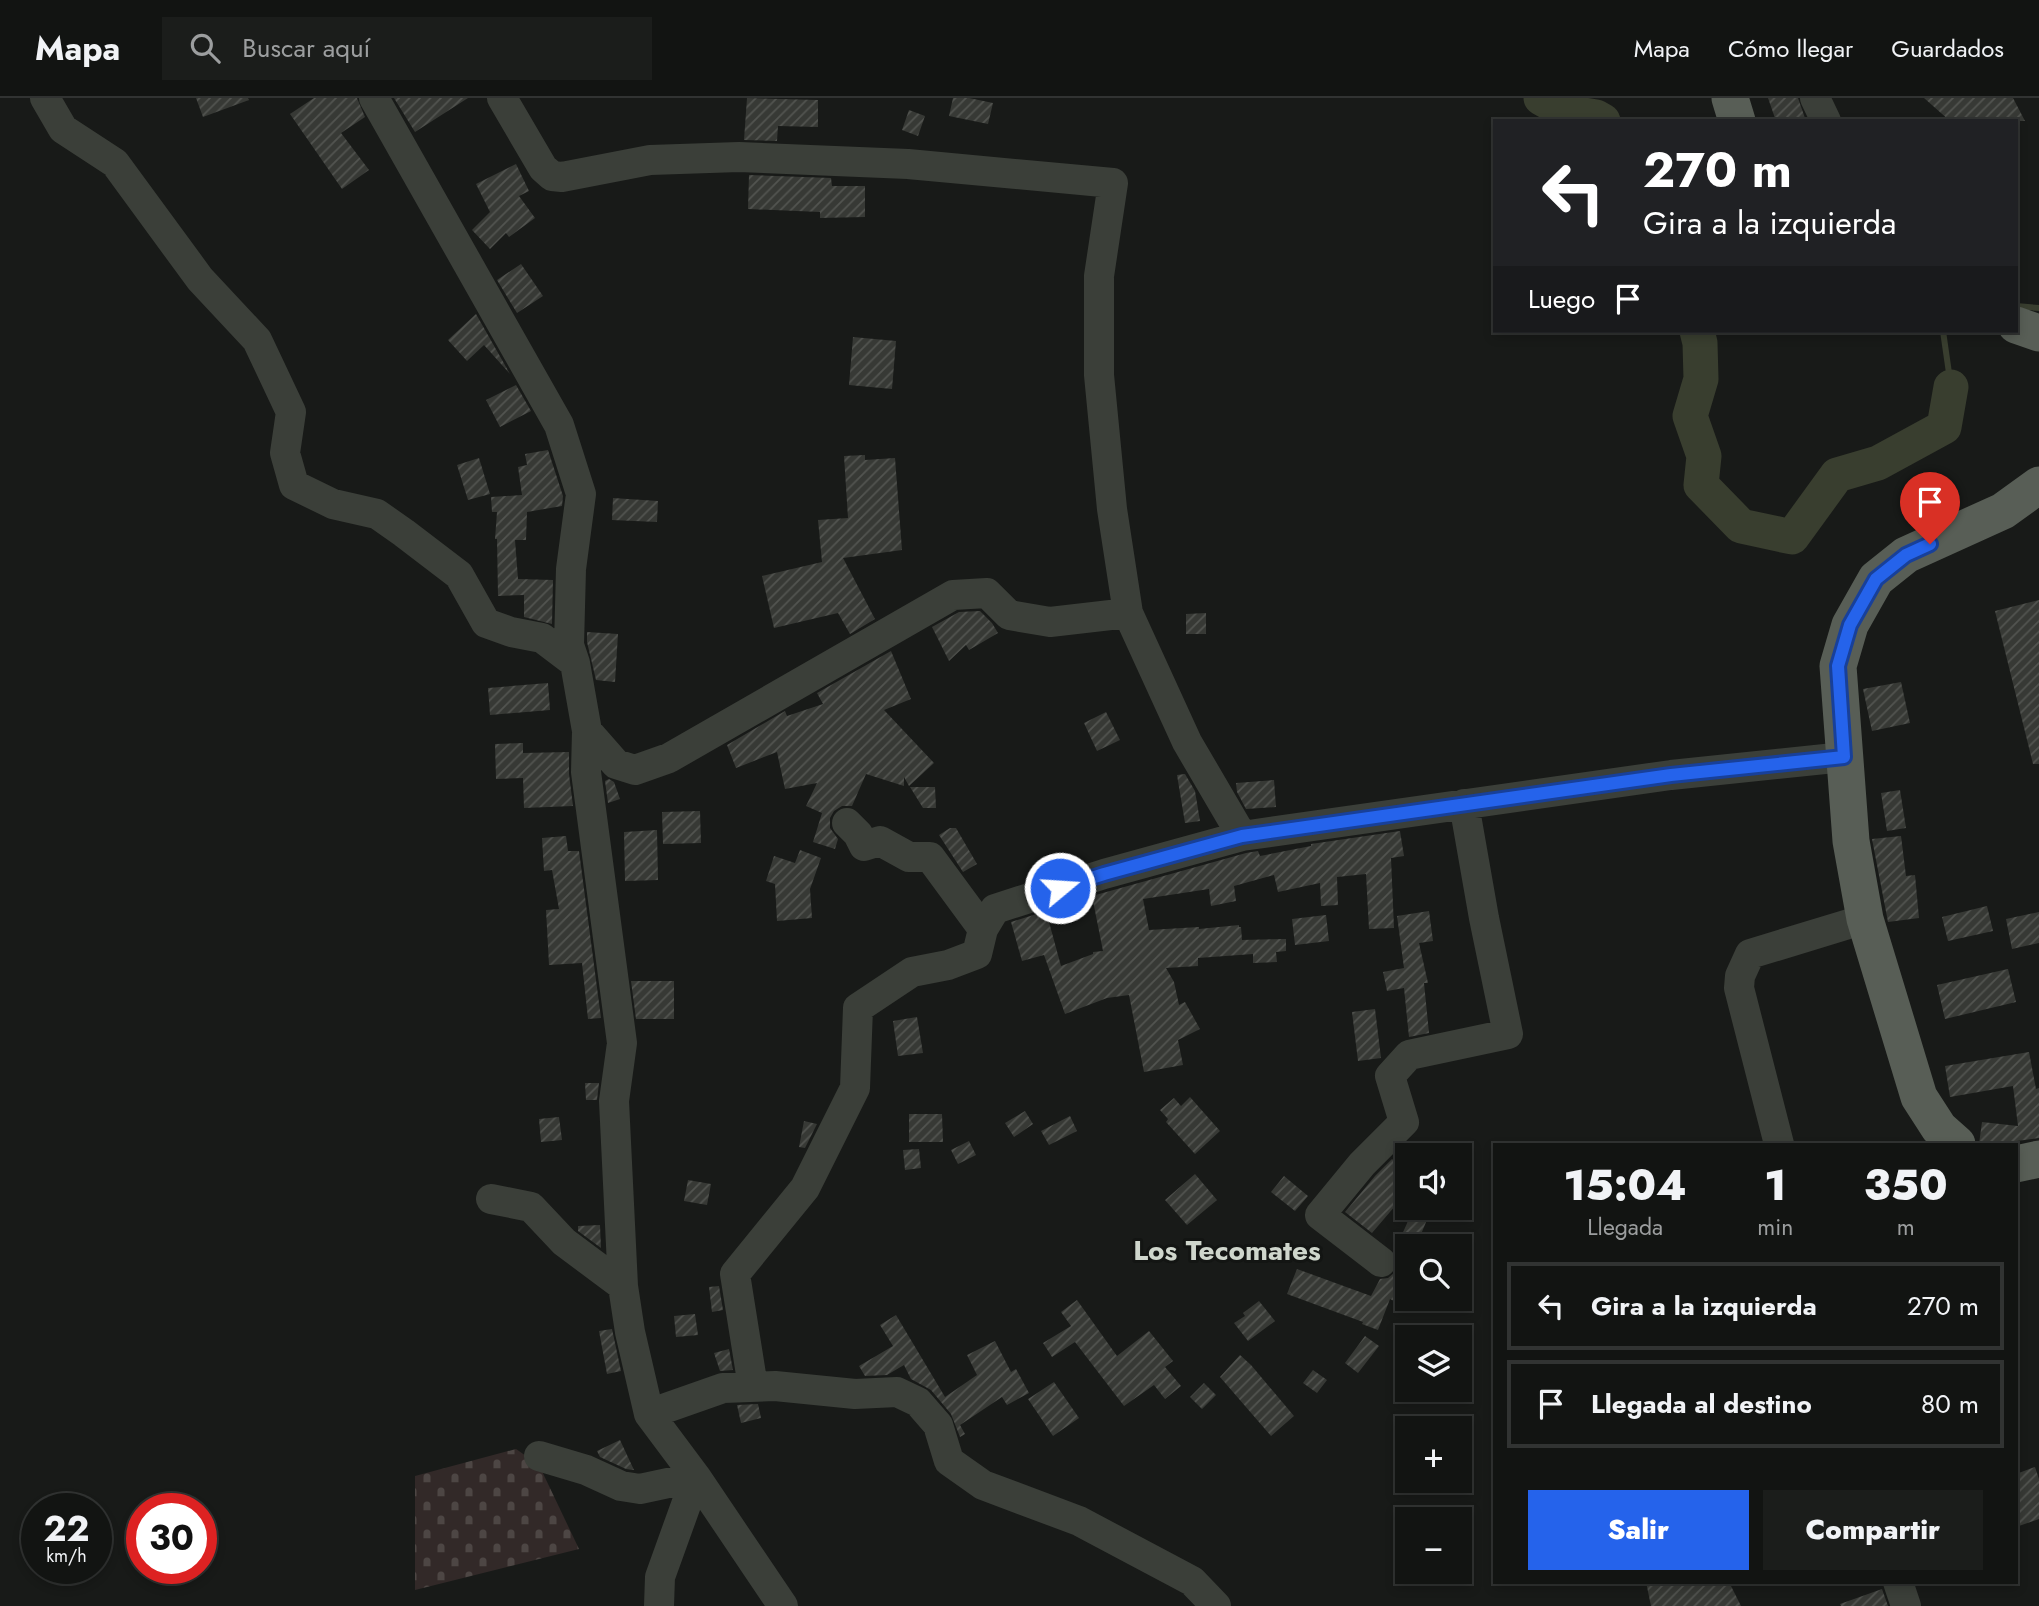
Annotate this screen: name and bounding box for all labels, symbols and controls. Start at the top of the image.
search box [162,17,652,80]
text: Mapa [35,25,120,72]
icon: search [186,29,224,67]
text: Buscar aquí [242,29,370,67]
text: Mapa [1634,31,1690,66]
text: Cómo llegar [1728,31,1853,66]
text: Guardados [1891,31,2004,66]
text: 270 m [1643,135,1792,205]
icon: left [1528,147,1619,238]
text: Gira a la izquierda [1643,200,1896,246]
text: Luego [1528,280,1595,318]
icon: arrive [1609,280,1647,318]
pin [1900,472,1960,544]
icon: arrive [1911,483,1949,521]
position arrow [1023,851,1097,925]
map controls [1395,1143,1472,1584]
button: sound [1395,1143,1472,1220]
text: 15:04 [1563,1155,1687,1216]
text: 1 [1764,1155,1786,1216]
text: 350 [1864,1155,1948,1216]
text: Llegada [1587,1210,1663,1244]
text: min [1757,1210,1793,1244]
text: m [1897,1210,1915,1244]
district label: Los Tecomates [1133,1230,1321,1271]
button: search [1395,1234,1472,1311]
icon: left [1532,1287,1570,1325]
text: Gira a la izquierda [1591,1287,1817,1325]
text: 270 m [1907,1287,1979,1325]
button: layers [1395,1325,1472,1402]
icon: arrive [1532,1385,1570,1423]
text: Llegada al destino [1591,1385,1812,1423]
text: 80 m [1921,1385,1979,1423]
button: + [1395,1416,1472,1493]
button: Salir [1528,1490,1749,1570]
button: Compartir [1763,1490,1983,1570]
speed limit sign: 30 [126,1493,217,1584]
text: 22 [44,1504,89,1554]
button: − [1395,1507,1472,1584]
text: km/h [46,1543,87,1569]

